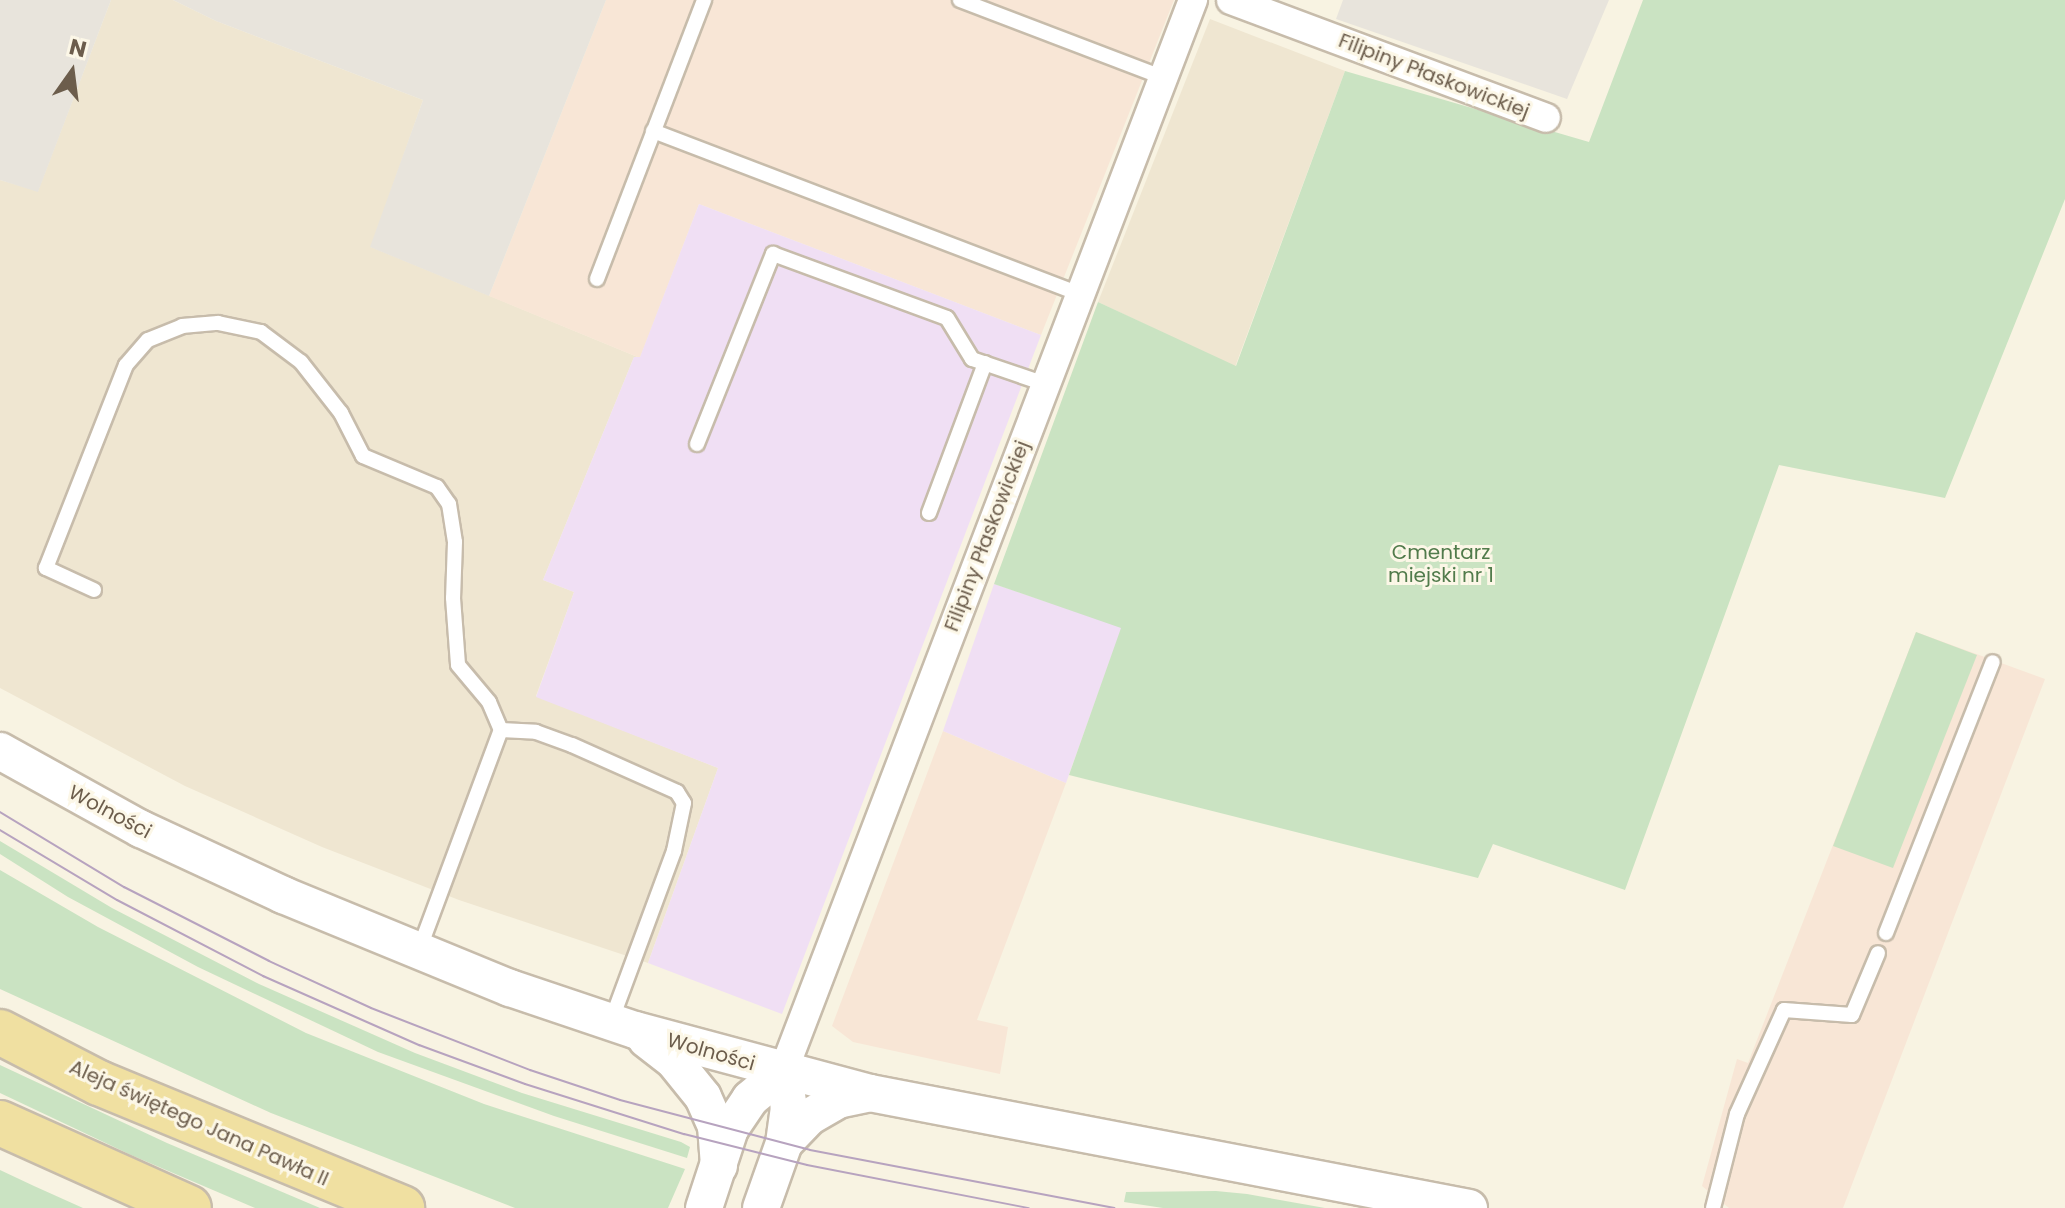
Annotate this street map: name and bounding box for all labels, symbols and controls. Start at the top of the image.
street label: Filipiny Płaskowickiej [1335,29,1533,123]
text: N [66,31,90,65]
north arrow [32,32,112,112]
street label: Filipiny Płaskowickiej [940,437,1034,635]
park label: Cmentarz miejski nr 1 [1388,540,1494,587]
street label: Wolności [64,780,156,844]
street label: Wolności [664,1028,758,1076]
street label: Aleja świętego Jana Pawła II [66,1055,332,1191]

